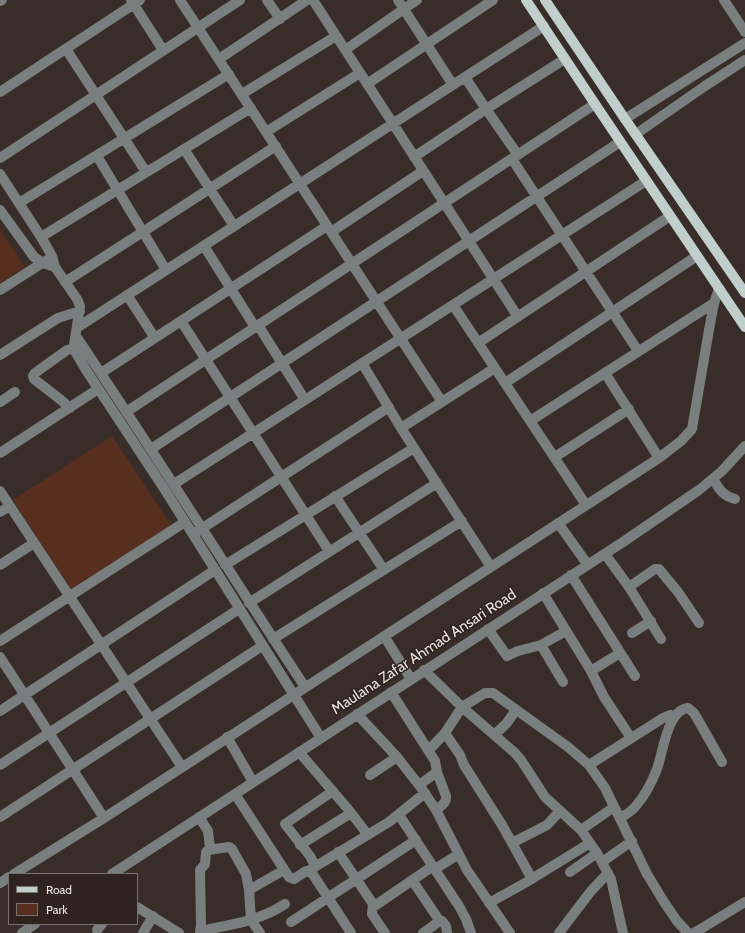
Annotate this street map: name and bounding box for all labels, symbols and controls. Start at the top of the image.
street label: Maulana Zafar Ahmad Ansari Road [328,585,520,719]
legend [8,873,138,925]
text: Road [46,882,72,897]
text: Park [46,902,68,917]

